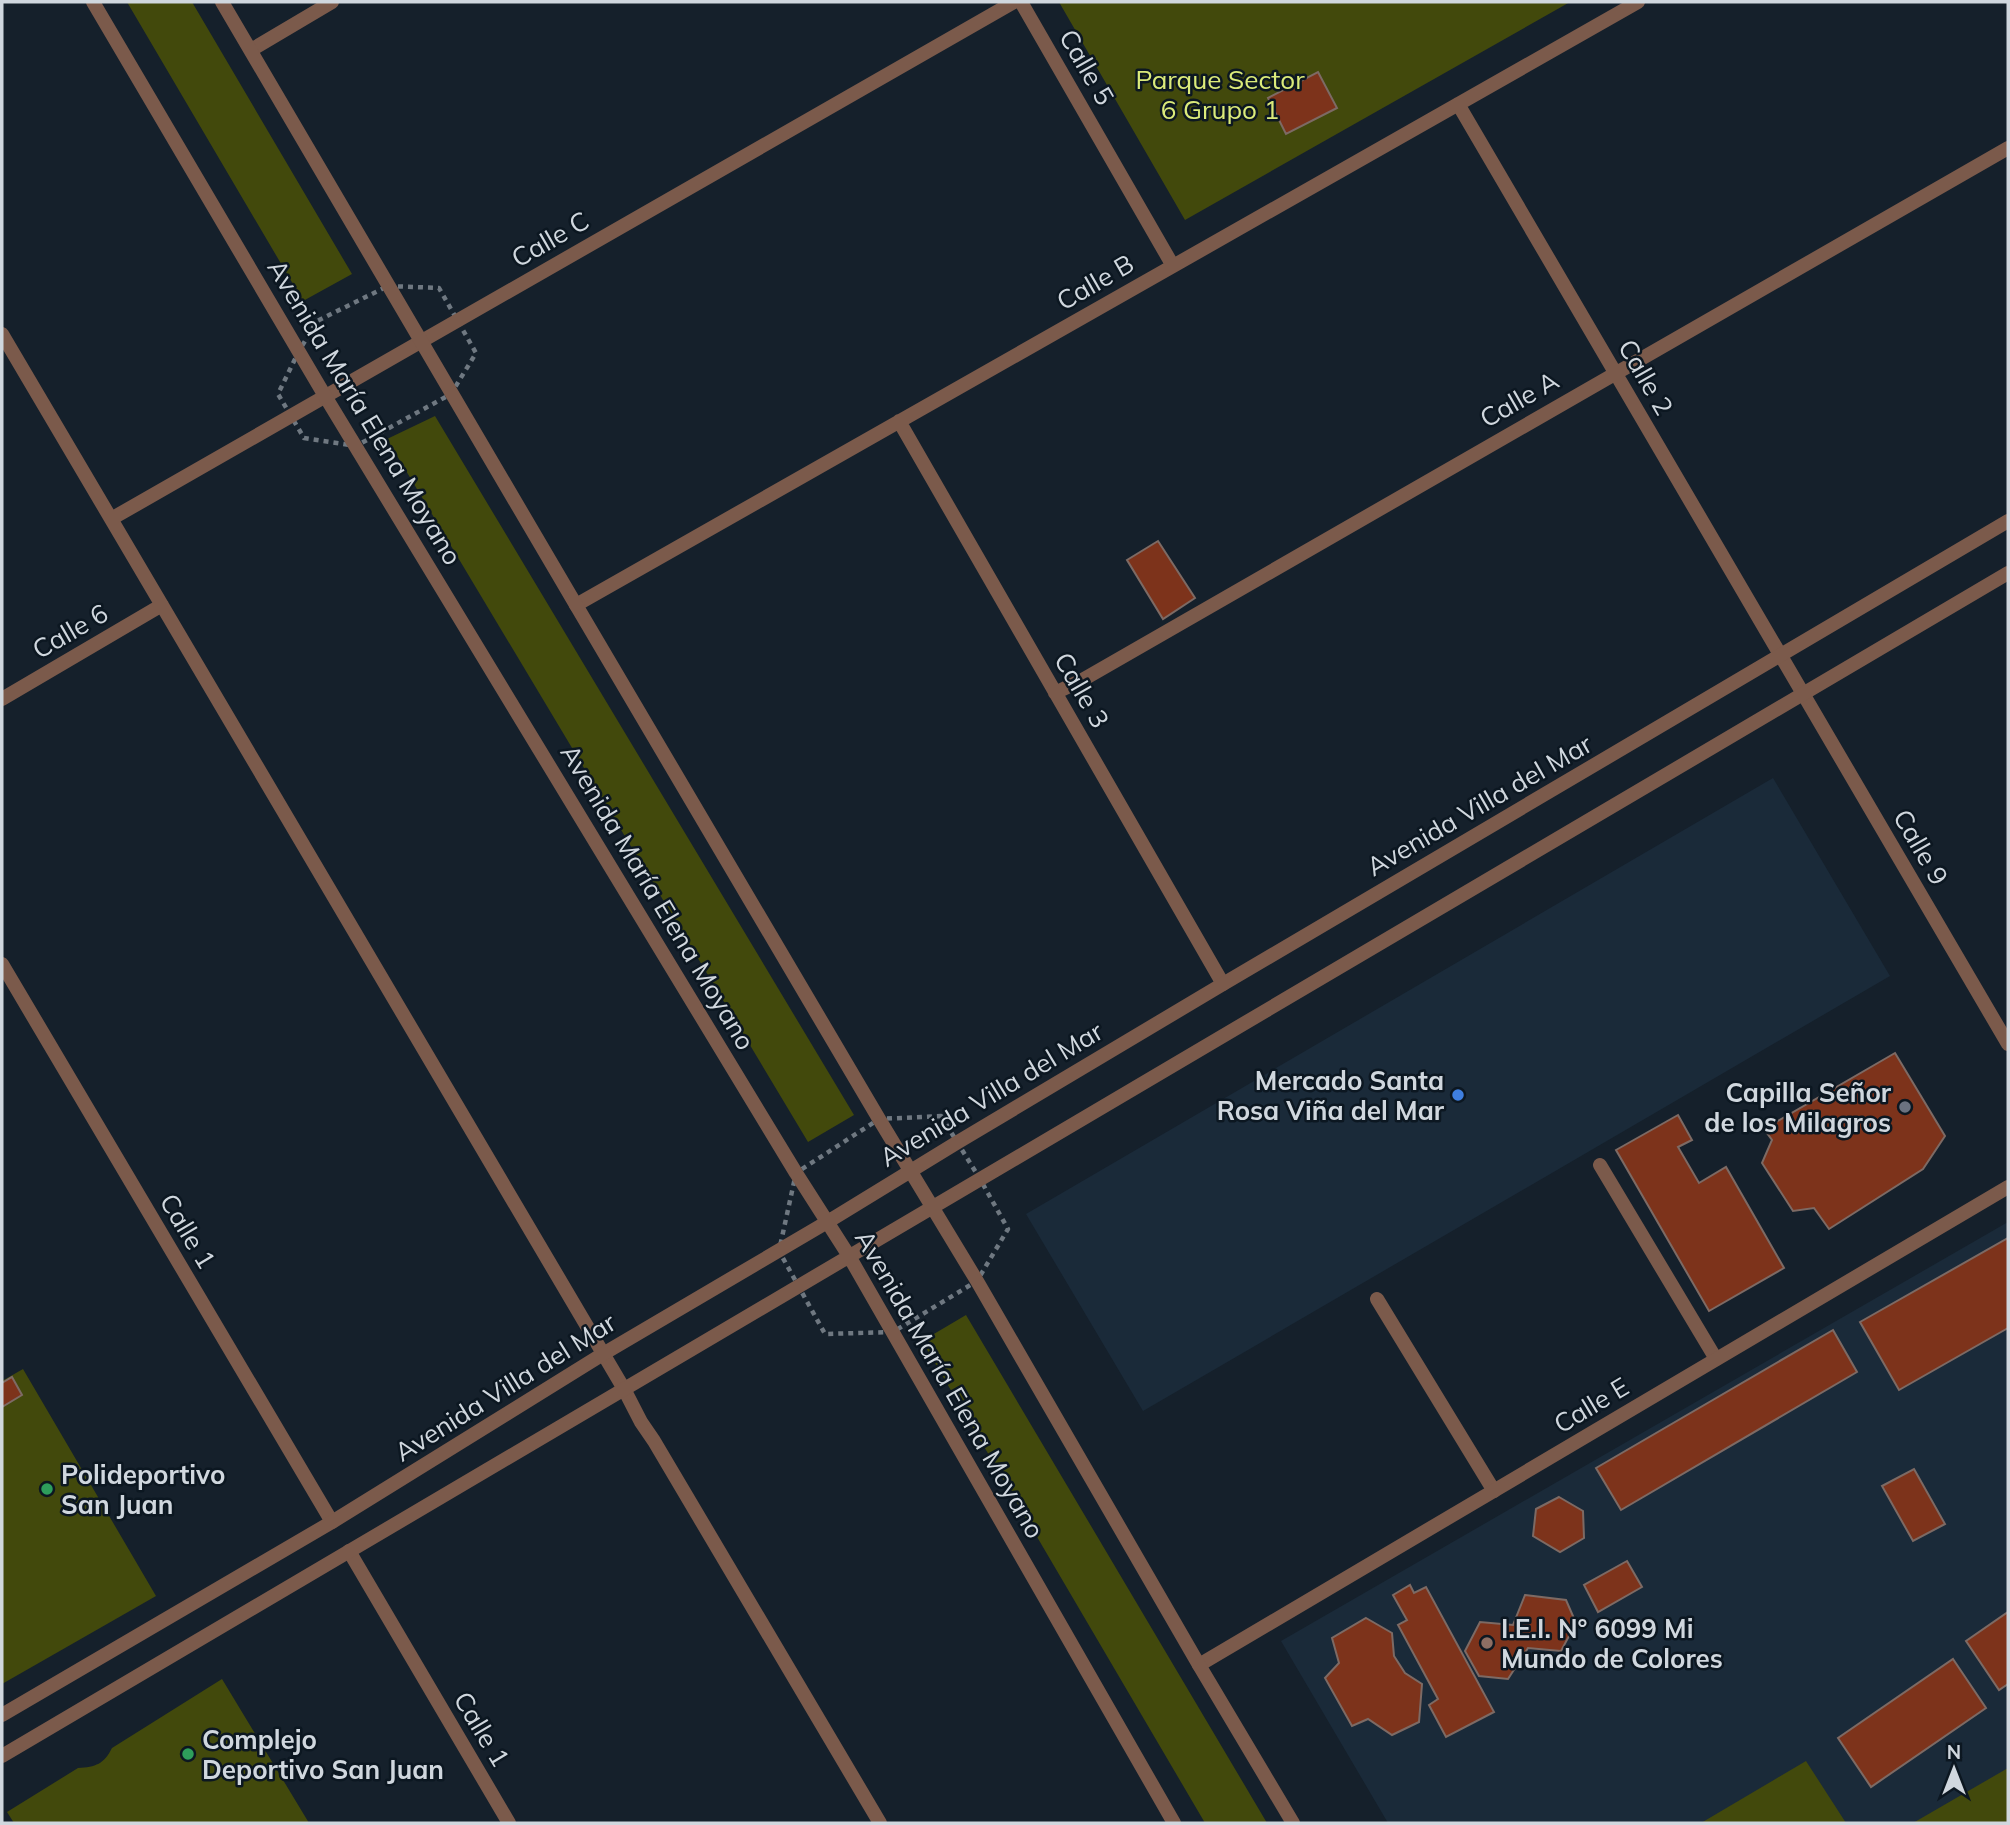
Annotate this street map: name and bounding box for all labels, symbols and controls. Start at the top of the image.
street label: Calle 5 [1052,23,1122,111]
park label: Parque Sector 6 Grupo 1 [1135,63,1305,126]
street label: Calle C [505,204,595,274]
street label: Calle B [1050,247,1140,317]
street label: Avenida María Elena Moyano [260,253,470,571]
street label: Calle 2 [1611,333,1681,421]
street label: Calle A [1474,363,1564,435]
street label: Calle 6 [26,596,114,666]
street label: Calle 3 [1047,646,1117,734]
street label: Avenida Villa del Mar [1360,727,1598,883]
street label: Avenida María Elena Moyano [553,738,763,1056]
street label: Calle 9 [1886,803,1956,891]
street label: Avenida Villa del Mar [873,1014,1109,1174]
place label: Mercado Santa Rosa Viña del Mar [1217,1064,1445,1127]
place label: Capilla Señor de los Milagros [1704,1076,1892,1139]
marker: Mercado Santa Rosa Viña del Mar [1450,1087,1466,1103]
marker: Capilla Señor de los Milagros [1897,1099,1913,1115]
street label: Calle 1 [153,1187,223,1275]
street label: Avenida María Elena Moyano [848,1224,1052,1544]
street label: Avenida Villa del Mar [388,1305,622,1468]
street label: Calle E [1548,1370,1634,1440]
place label: Polideportivo San Juan [61,1458,225,1521]
marker: Polideportivo San Juan [39,1481,55,1497]
place label: I.E.I. N° 6099 Mi Mundo de Colores [1501,1612,1723,1675]
marker: I.E.I. N° 6099 Mi Mundo de Colores [1479,1635,1495,1651]
street label: Calle 1 [447,1685,517,1773]
place label: Complejo Deportivo San Juan [202,1723,444,1786]
north arrow [1919,1734,1989,1804]
text: N [1947,1740,1961,1764]
marker: Complejo Deportivo San Juan [180,1746,196,1762]

